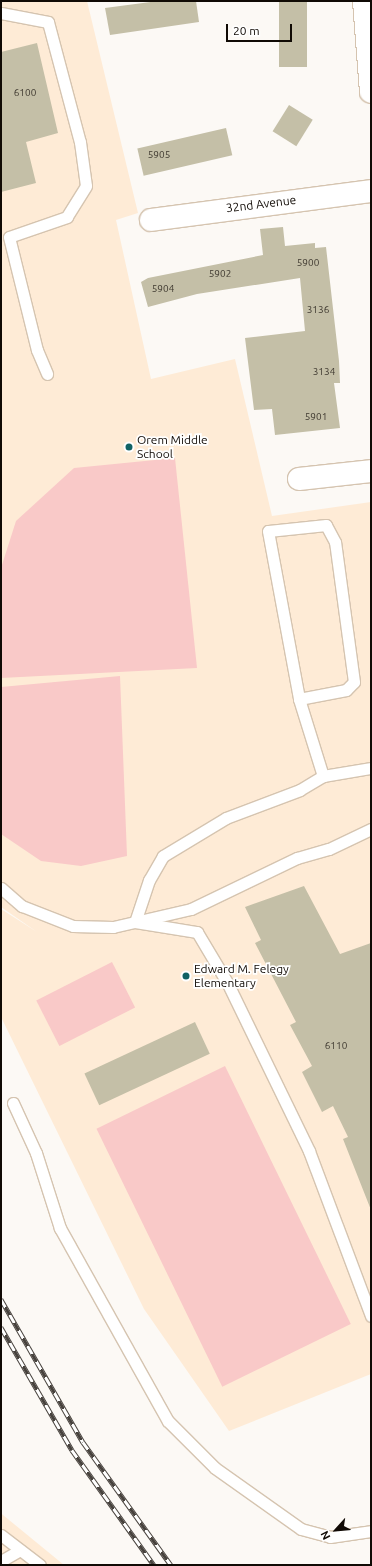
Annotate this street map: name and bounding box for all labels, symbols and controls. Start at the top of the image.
scale bar [228,16,294,42]
text: 20 m [233,24,260,37]
house number: 6100 [14,87,36,99]
house number: 5905 [148,149,170,161]
street label: 32nd Avenue [225,193,297,215]
house number: 5900 [297,257,319,269]
house number: 5902 [209,268,231,280]
house number: 5904 [152,283,174,295]
house number: 3136 [307,304,329,316]
house number: 3134 [313,366,335,378]
house number: 5901 [305,411,327,423]
place label: Orem Middle School [137,433,208,461]
marker: Orem Middle School [124,442,134,452]
place label: Edward M. Felegy Elementary [194,962,289,990]
marker: Edward M. Felegy Elementary [181,971,191,981]
house number: 6110 [325,1040,347,1052]
north arrow [316,1510,356,1550]
text: N [318,1529,333,1542]

